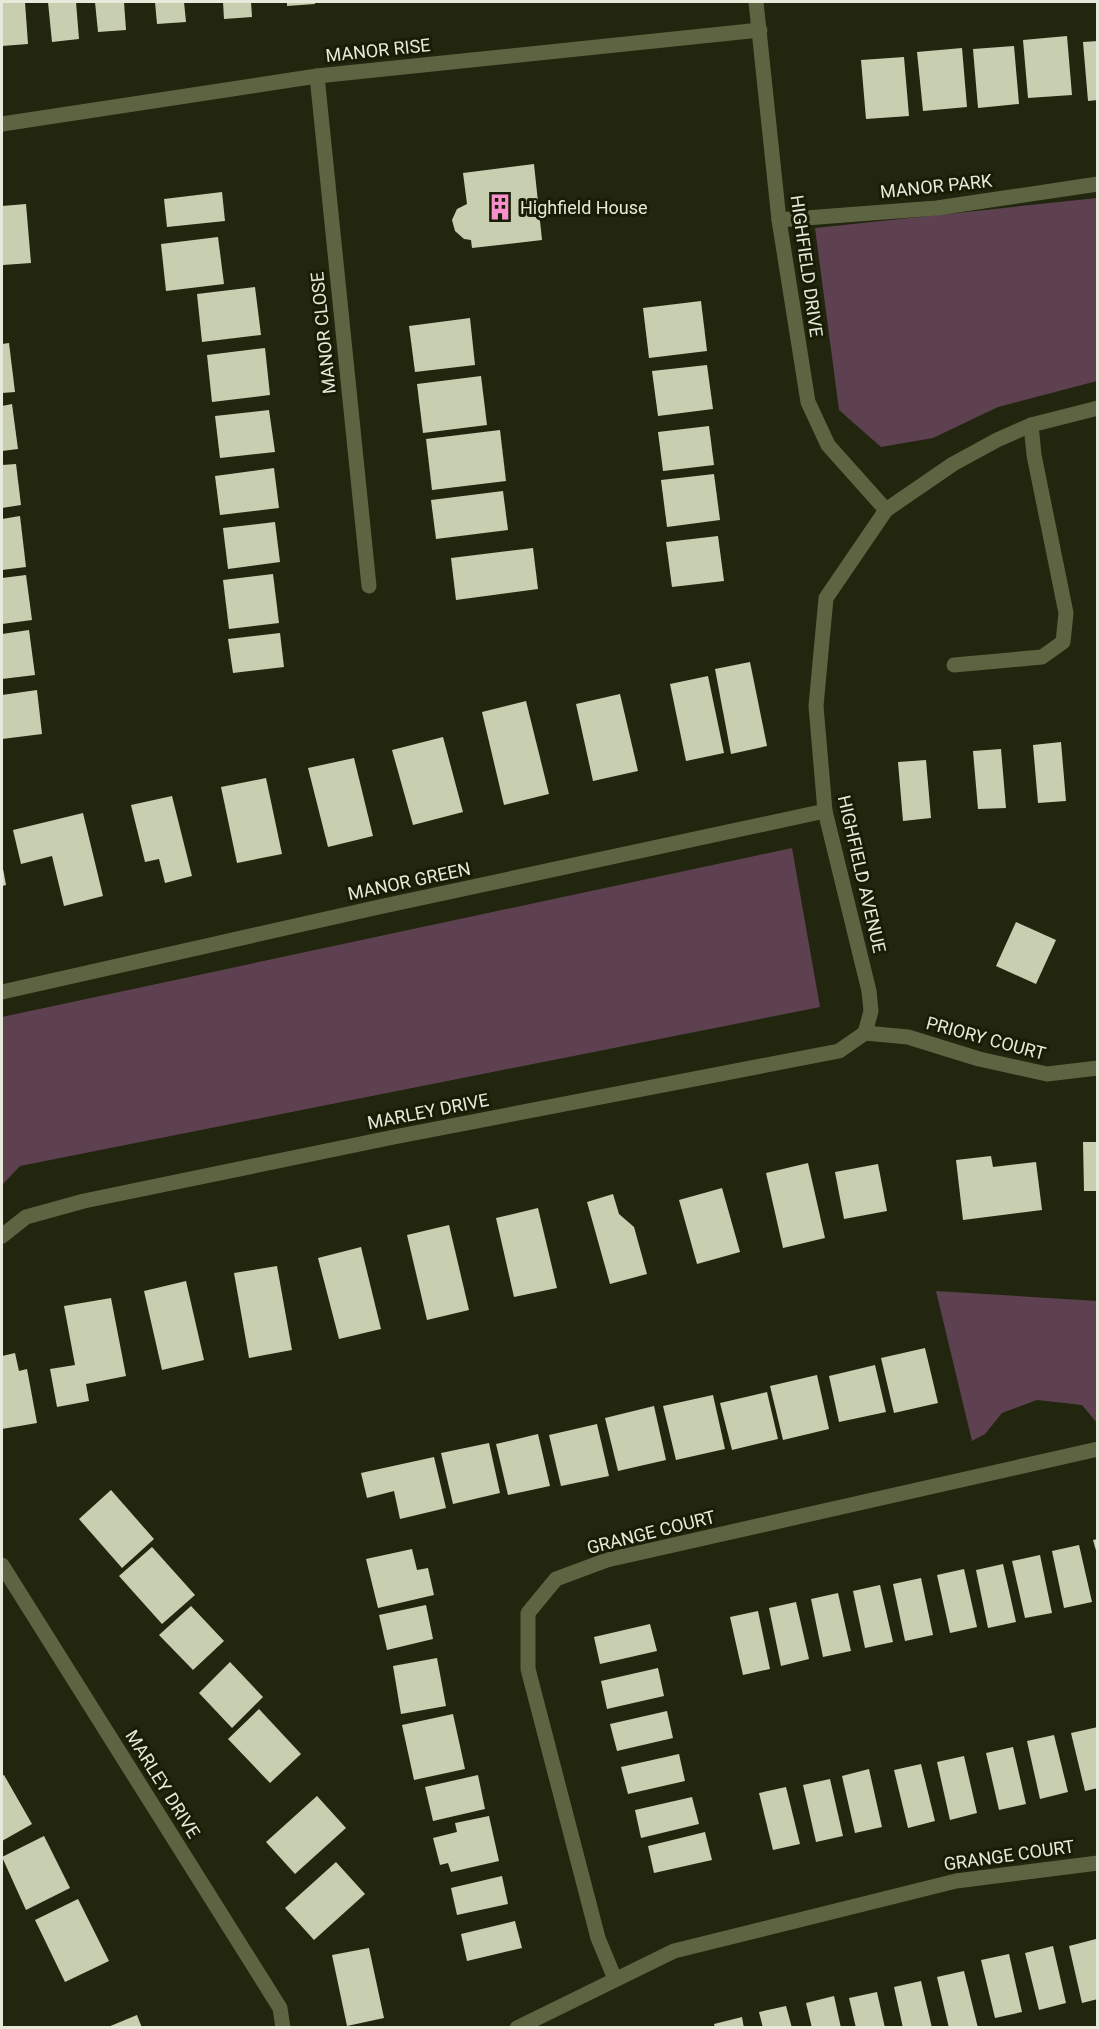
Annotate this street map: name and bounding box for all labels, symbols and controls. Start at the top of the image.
street label: MANOR RISE [325,34,431,66]
street label: MANOR PARK [879,170,994,202]
building icon: Highfield House [485,192,515,222]
street label: HIGHFIELD DRIVE [787,194,827,338]
place label: Highfield House [520,197,648,218]
street label: MANOR CLOSE [306,271,340,395]
street label: HIGHFIELD AVENUE [834,793,890,955]
street label: MANOR GREEN [346,858,472,904]
street label: PRIORY COURT [924,1012,1048,1064]
street label: MARLEY DRIVE [365,1089,491,1133]
street label: GRANGE COURT [585,1506,718,1558]
street label: MARLEY DRIVE [121,1726,205,1842]
street label: GRANGE COURT [942,1835,1076,1875]

